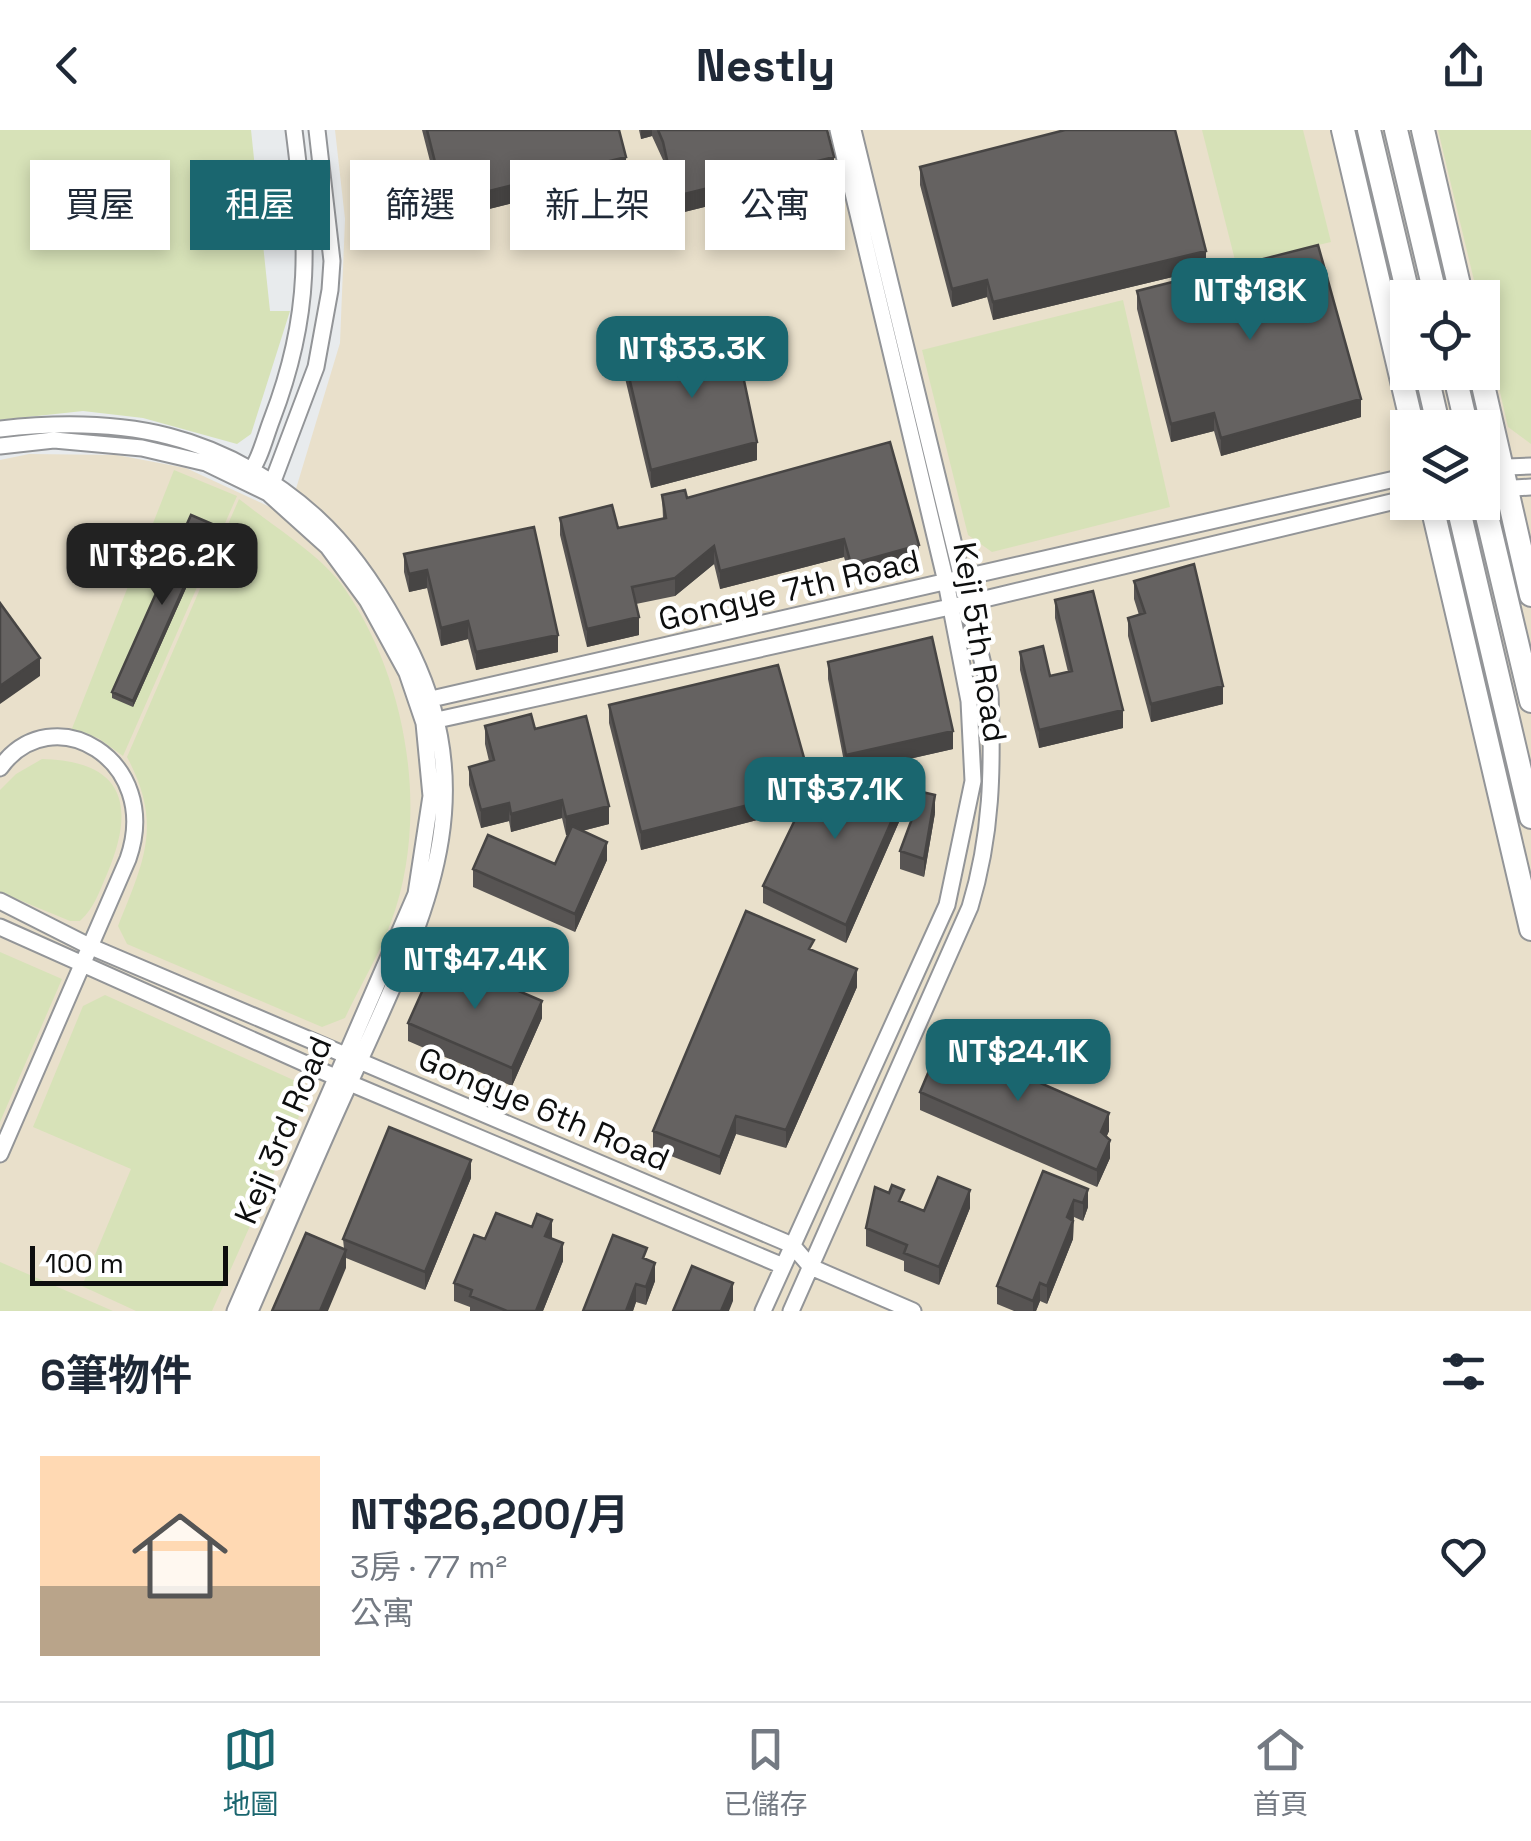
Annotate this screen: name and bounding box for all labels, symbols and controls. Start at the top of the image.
text: Nestly [696,37,835,94]
icon: back [40,38,95,93]
icon: share [1436,38,1491,93]
chip: 買屋 [30,160,170,250]
chip: 租屋 [190,160,330,250]
chip: 篩選 [350,160,490,250]
chip: 新上架 [510,160,685,250]
chip: 公寓 [705,160,845,250]
pin: NT$18K [1169,258,1331,343]
text: NT$18K [1193,270,1307,310]
map controls [1390,280,1500,520]
button: locate [1390,280,1500,390]
pin: NT$33.3K [589,316,795,401]
text: NT$33.3K [618,328,766,368]
button: layers [1390,410,1500,520]
pin: NT$26.2K [59,523,265,608]
text: NT$26.2K [89,535,235,575]
street label: Keji 5th Road [944,539,1016,745]
street label: Gongye 7th Road [654,540,924,640]
pin: NT$37.1K [732,757,938,842]
text: NT$37.1K [766,769,904,809]
pin: NT$47.4K [372,927,578,1012]
text: NT$47.4K [403,939,547,979]
pin: NT$24.1K [915,1019,1121,1104]
street label: Keji 3rd Road [226,1030,340,1230]
text: NT$24.1K [948,1031,1088,1071]
street label: Gongye 6th Road [413,1038,675,1180]
scale bar [30,1241,228,1286]
text: 100 m [45,1245,124,1281]
icon: filters [1436,1344,1491,1399]
text: 6筆物件 [40,1349,192,1402]
text: NT$26,200/月 [350,1488,629,1541]
icon: home [120,1496,240,1616]
icon: heart [1436,1529,1491,1584]
text: 3房 · 77 m² [350,1547,507,1587]
text: 公寓 [350,1593,414,1633]
tab: 地圖 [222,1722,279,1822]
tab: 已儲存 [723,1722,808,1822]
tab: 首頁 [1252,1722,1309,1822]

